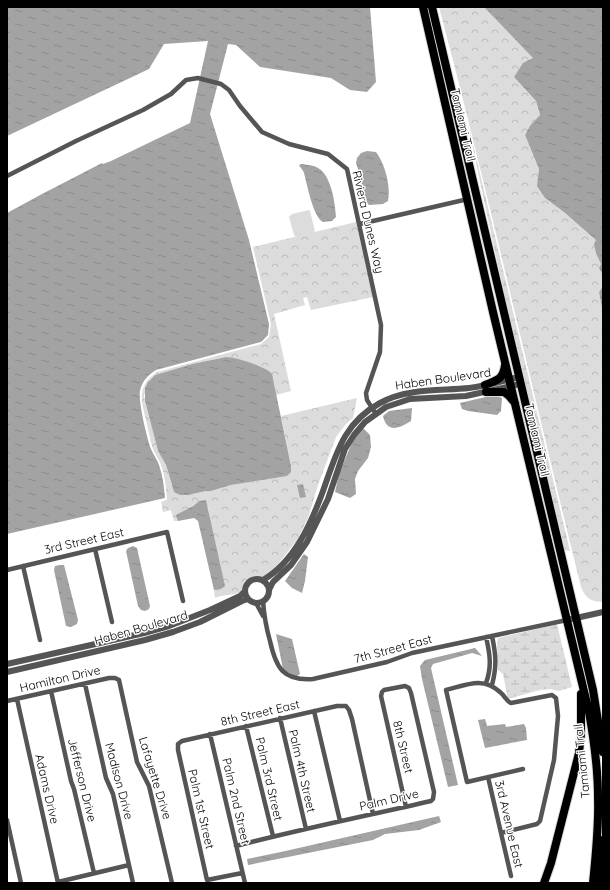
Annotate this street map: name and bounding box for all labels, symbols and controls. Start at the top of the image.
street label: Tamiami Trail [448,87,479,163]
street label: Riviera Dunes Way [349,169,388,275]
street label: Haben Boulevard [394,364,492,393]
street label: Tamiami Trail [522,402,553,478]
street label: 3rd Street East [43,524,125,557]
street label: Haben Boulevard [92,607,189,648]
street label: 7th Street East [352,631,434,666]
street label: Hamilton Drive [18,662,102,695]
street label: 8th Street East [219,696,301,729]
street label: 8th Street [390,719,417,775]
street label: Tamiami Trail [570,723,593,799]
street label: Palm 4th Street [286,728,319,814]
street label: Lafayette Drive [136,735,175,821]
street label: Palm 3rd Street [253,736,286,822]
street label: Jefferson Drive [65,737,100,823]
street label: Madison Drive [102,741,137,821]
street label: Adams Drive [32,753,63,825]
street label: Palm 2nd Street [219,756,254,846]
street label: Palm 1st Street [185,767,218,850]
street label: 3rd Avenue East [492,779,527,869]
street label: Palm Drive [358,785,420,814]

